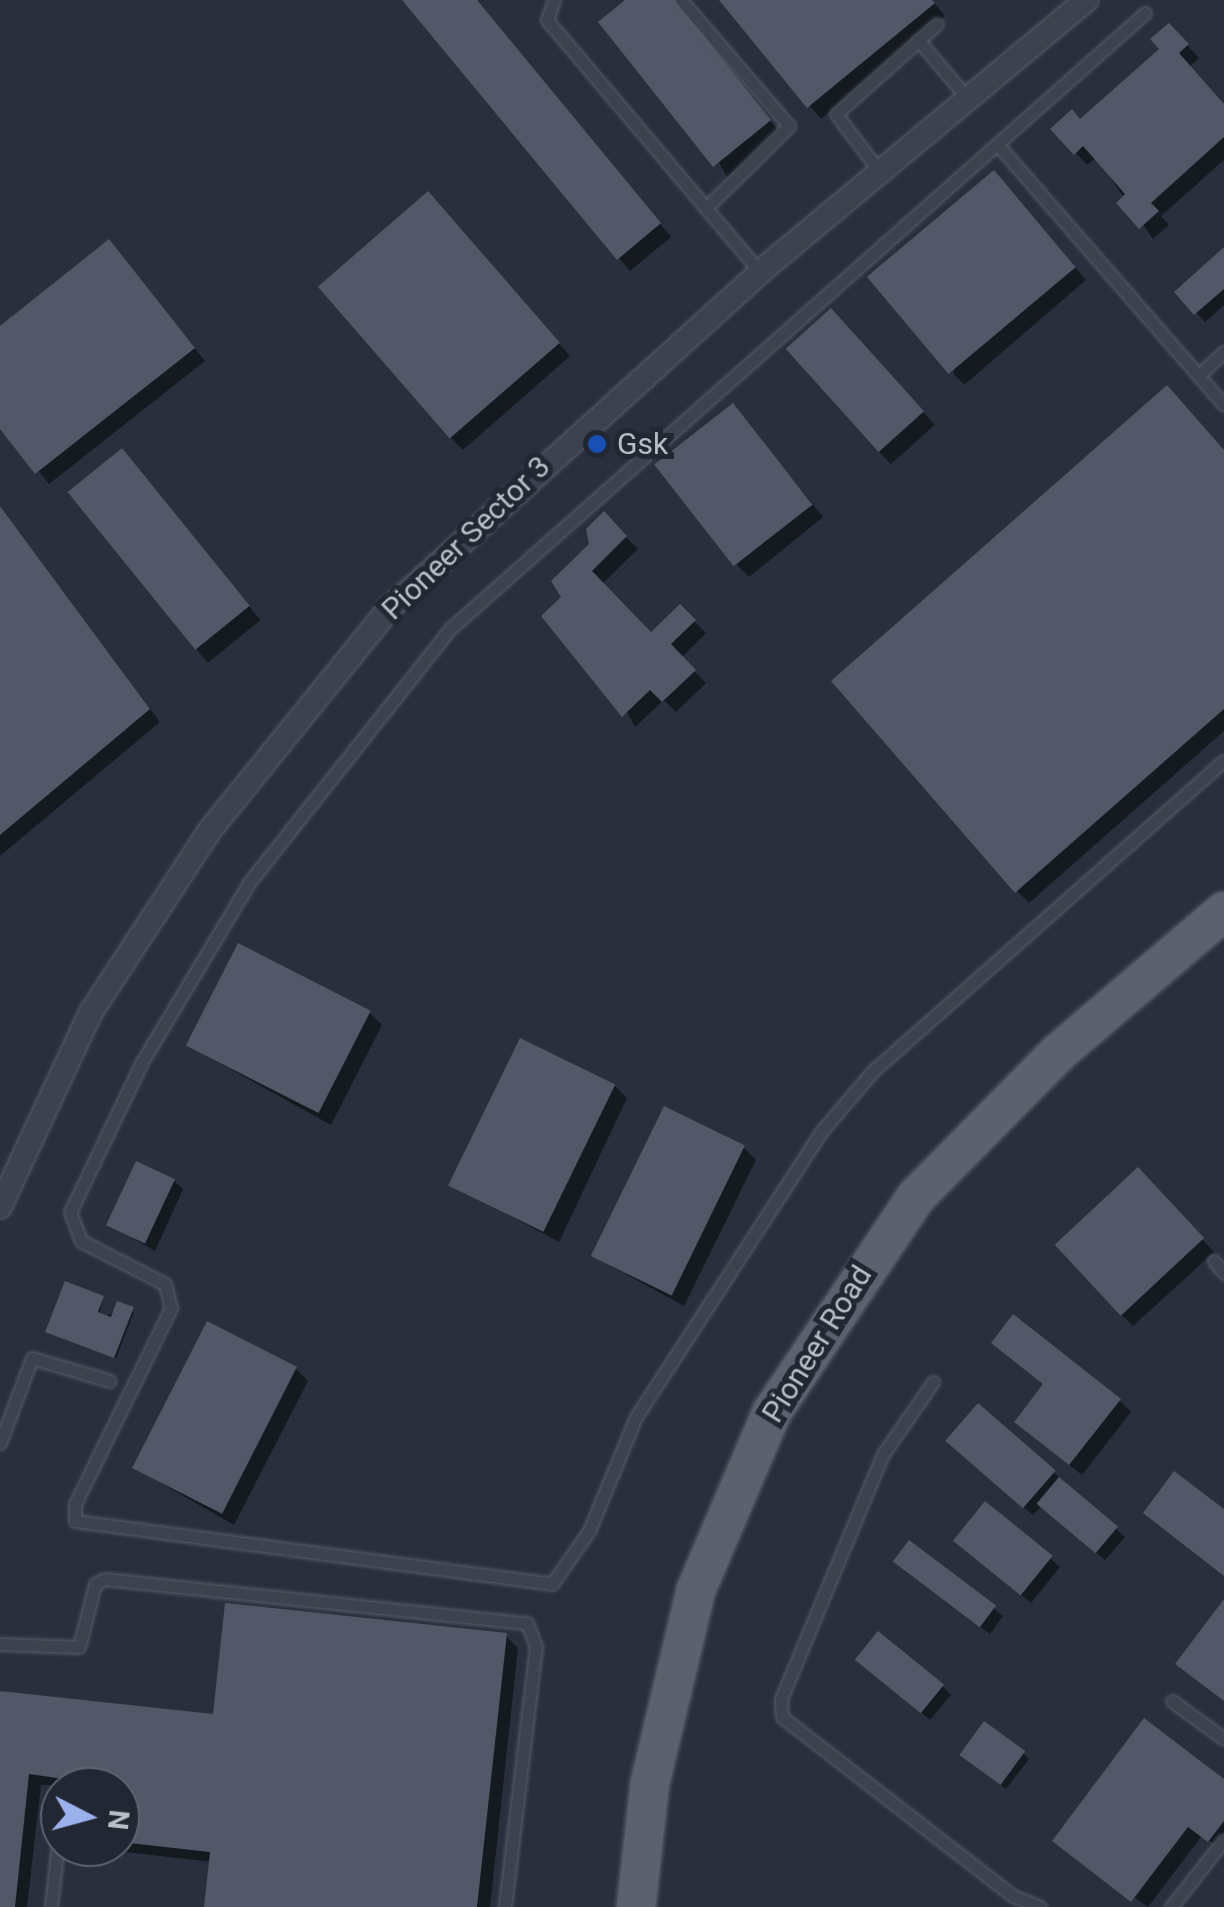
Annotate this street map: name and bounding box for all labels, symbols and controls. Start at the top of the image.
place label: Gsk [617,426,668,462]
marker: Gsk [586,433,608,455]
street label: Pioneer Sector 3 [374,449,558,627]
street label: Pioneer Road [755,1259,879,1429]
north arrow [40,1767,140,1867]
text: N [101,1808,136,1832]

